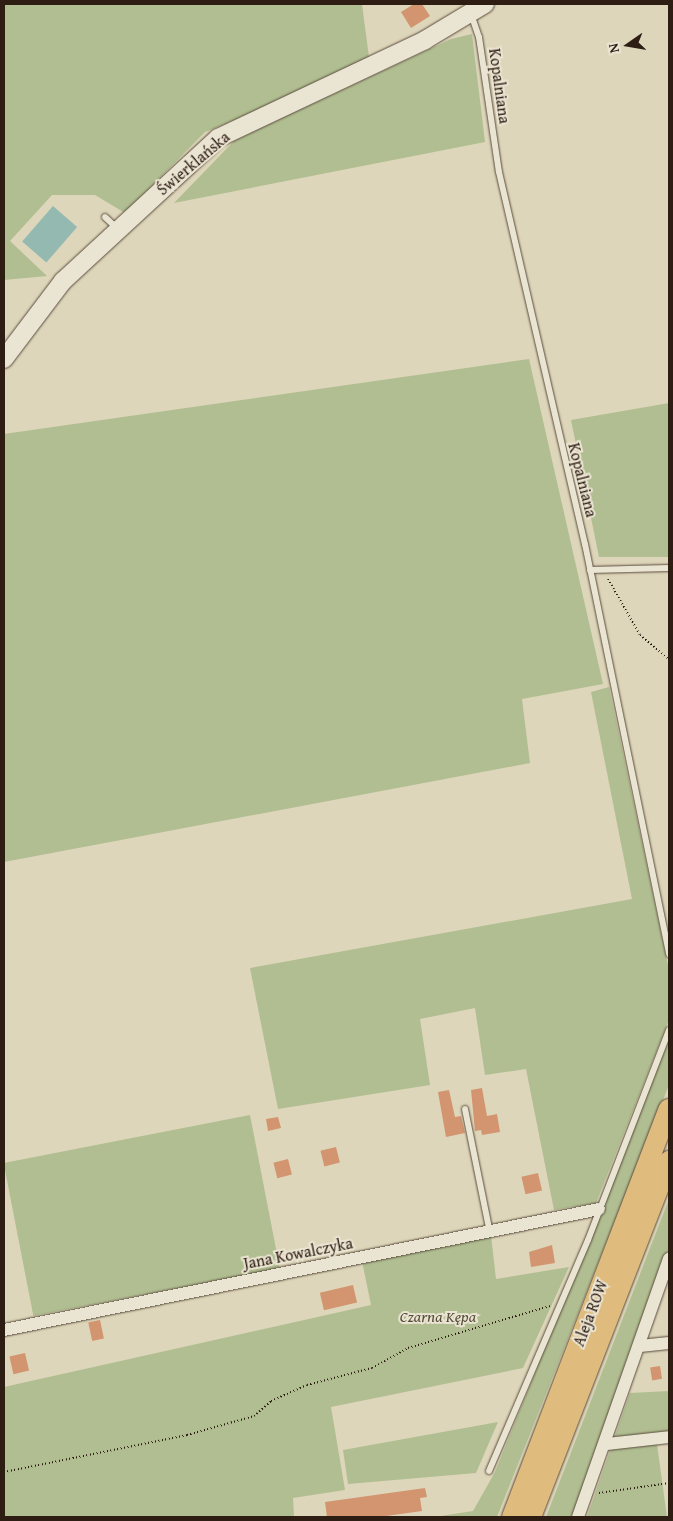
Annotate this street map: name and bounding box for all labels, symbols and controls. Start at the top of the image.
north arrow [603,20,653,70]
text: N [603,42,624,55]
street label: Kopalniana [485,47,515,125]
street label: Świerklańska [153,127,233,199]
street label: Kopalniana [565,441,601,519]
street label: Jana Kowalczyka [242,1233,354,1273]
street label: Aleja ROW [569,1277,611,1349]
park label: Czarna Kępa [400,1306,476,1326]

